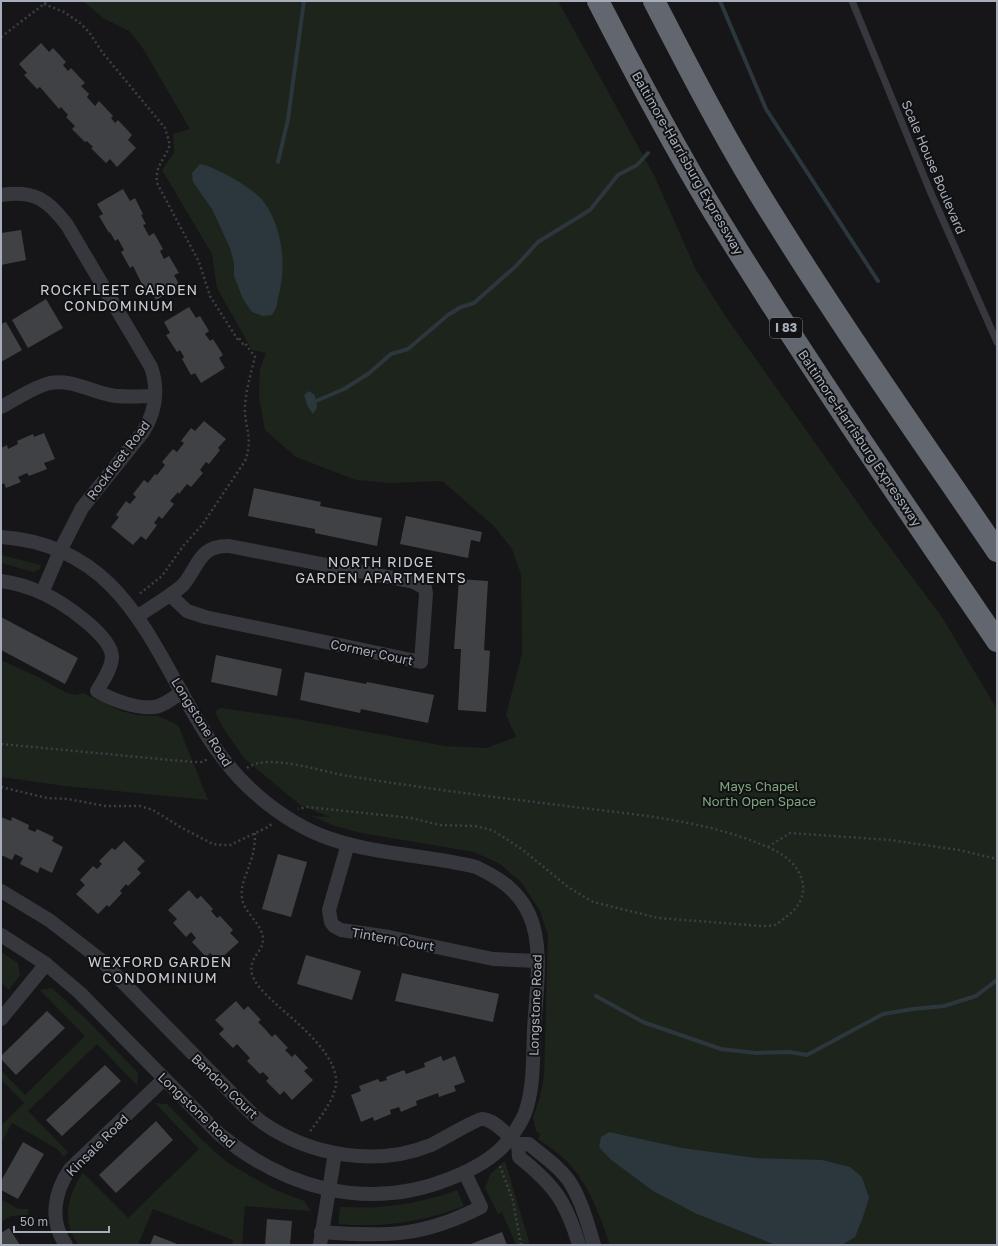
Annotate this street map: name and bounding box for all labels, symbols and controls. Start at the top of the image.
street label: Baltimore-Harrisburg Expressway [629,68,748,258]
street label: Scale House Boulevard [899,98,969,236]
district label: ROCKFLEET GARDEN CONDOMINUM [40,281,198,314]
road number: I 83 [770,318,802,338]
street label: Baltimore-Harrisburg Expressway [795,347,926,530]
street label: Rockfleet Road [83,417,153,503]
district label: NORTH RIDGE GARDEN APARTMENTS [295,553,467,586]
street label: Cormer Court [329,635,415,669]
street label: Longstone Road [168,675,236,769]
park label: Mays Chapel North Open Space [702,778,816,809]
street label: Tintern Court [350,924,436,954]
district label: WEXFORD GARDEN CONDOMINIUM [88,953,232,986]
street label: Longstone Road [525,954,545,1056]
street label: Bandon Court [188,1050,262,1122]
street label: Longstone Road [155,1069,239,1151]
street label: Kinsale Road [63,1111,131,1179]
scale bar [14,1208,109,1234]
text: 50 m [20,1214,48,1229]

